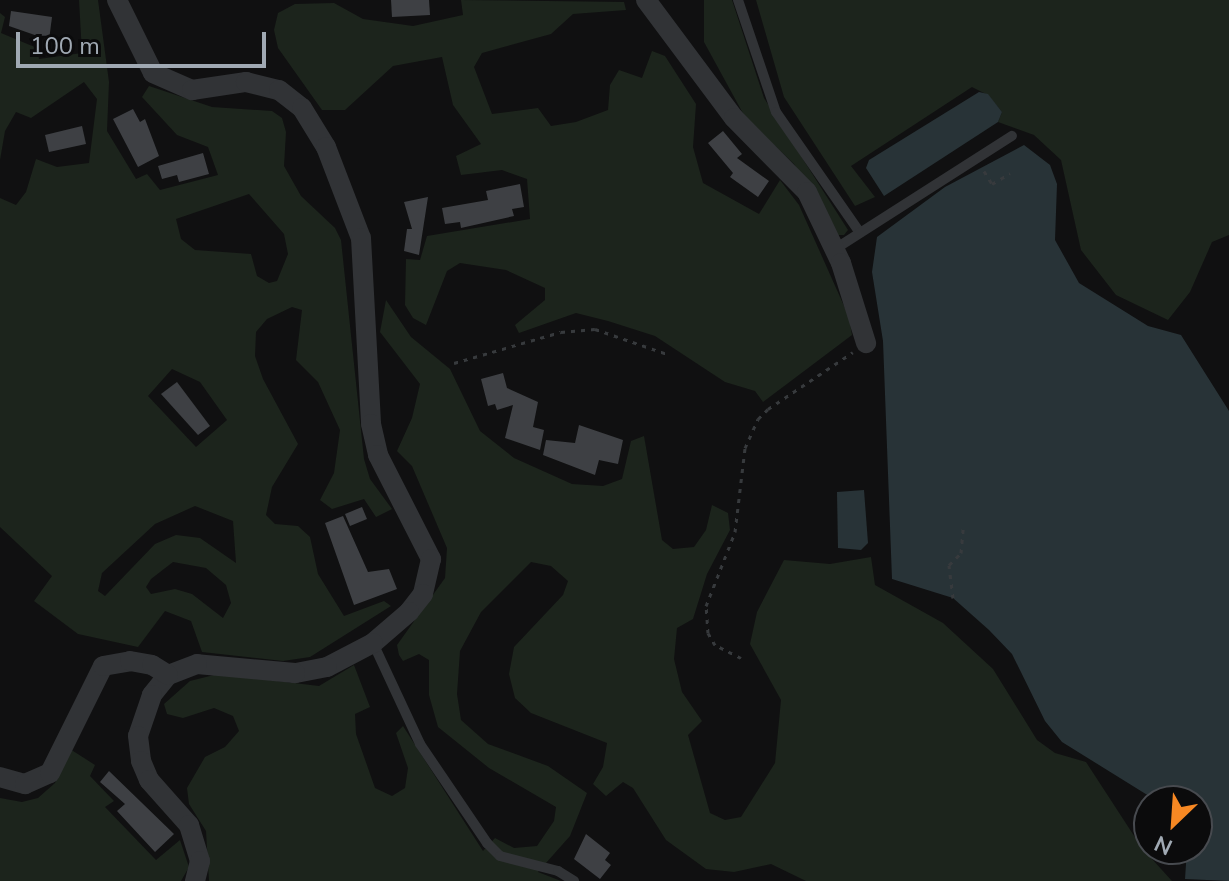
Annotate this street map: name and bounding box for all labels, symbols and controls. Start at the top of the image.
scale bar [20,16,270,66]
text: 100 m [30,30,100,62]
north arrow [1133,785,1213,865]
text: N [1150,828,1178,862]

